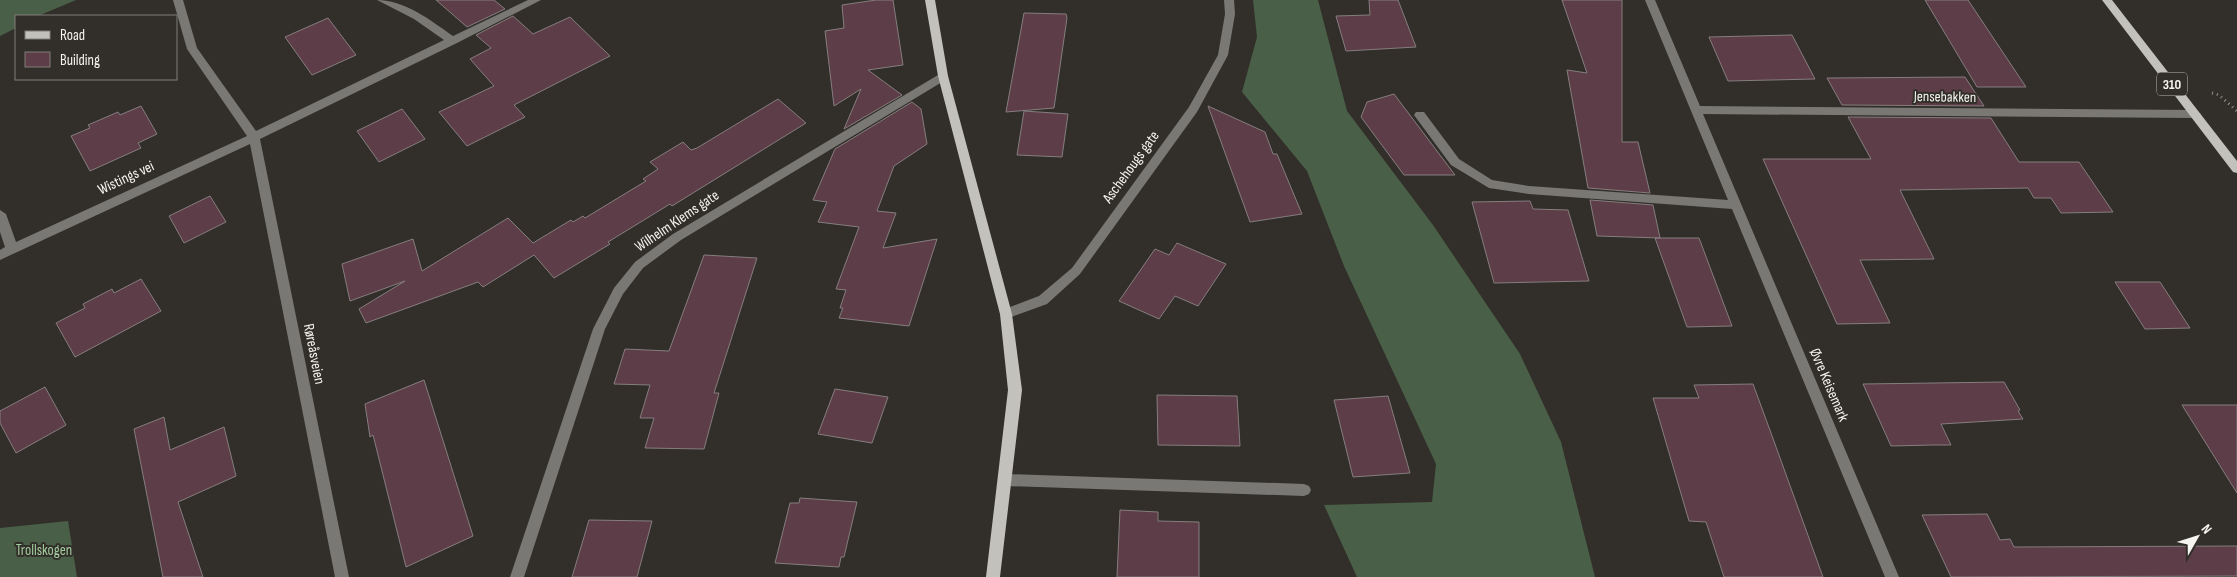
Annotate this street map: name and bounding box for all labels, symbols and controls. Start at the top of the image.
legend [15,15,178,80]
text: Road [60,26,85,45]
text: Building [60,51,100,70]
road number: 310 [2157,72,2187,96]
street label: Jensebakken [1913,87,1976,107]
street label: Aschehougs gate [1098,127,1164,208]
street label: Wistings vei [95,157,157,199]
street label: Wilhelm Klems gate [631,186,723,256]
street label: Røreåsveien [299,322,329,386]
street label: Øvre Keisemark [1805,345,1853,425]
north arrow [2172,512,2222,562]
text: N [2198,521,2216,537]
park label: Trollskogen [16,541,72,560]

